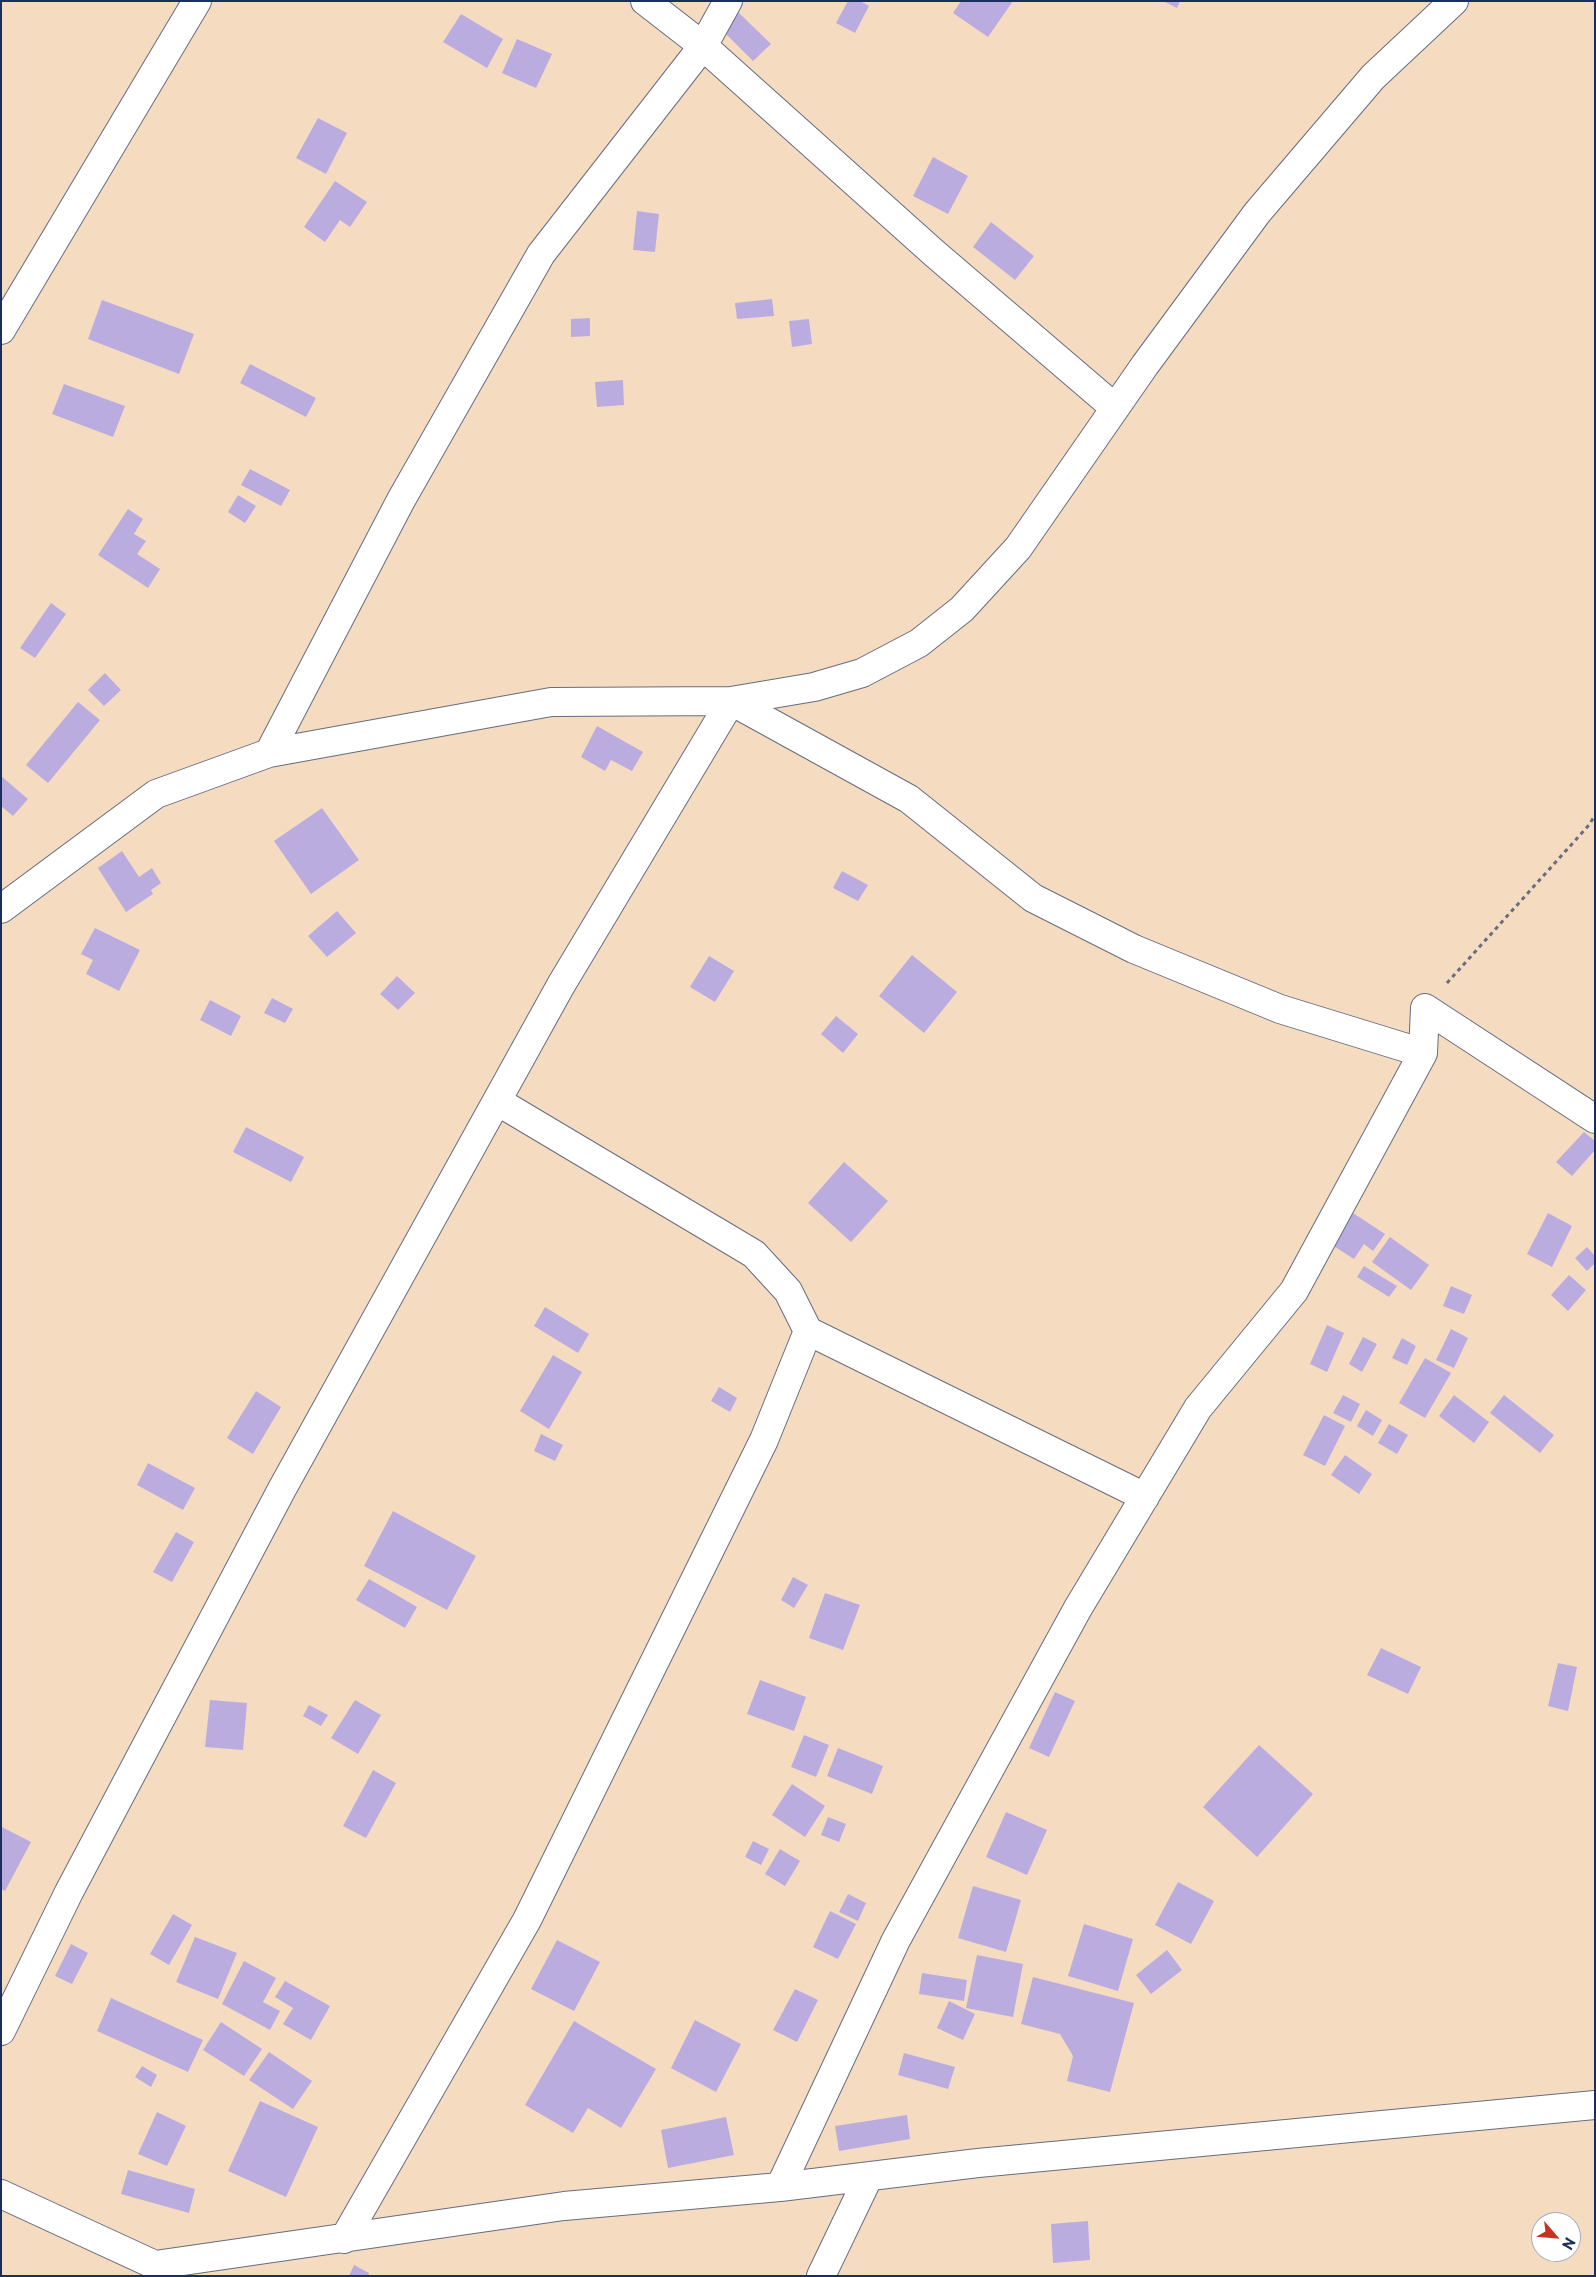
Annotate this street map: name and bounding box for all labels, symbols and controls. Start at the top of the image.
north arrow [1531,2212,1581,2262]
text: N [1557,2234,1581,2253]

